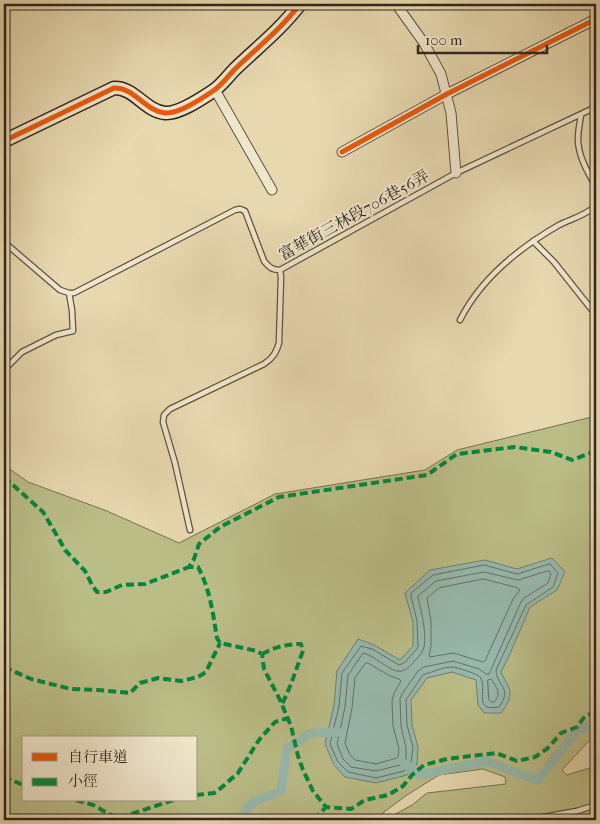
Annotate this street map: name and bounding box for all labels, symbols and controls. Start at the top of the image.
scale bar [418,22,546,54]
text: 100 m [425,31,463,49]
street label: 富華街三林段706巷56弄 [276,166,432,264]
legend [22,736,198,802]
text: 自行車道 [68,748,128,766]
text: 小徑 [68,772,98,790]

